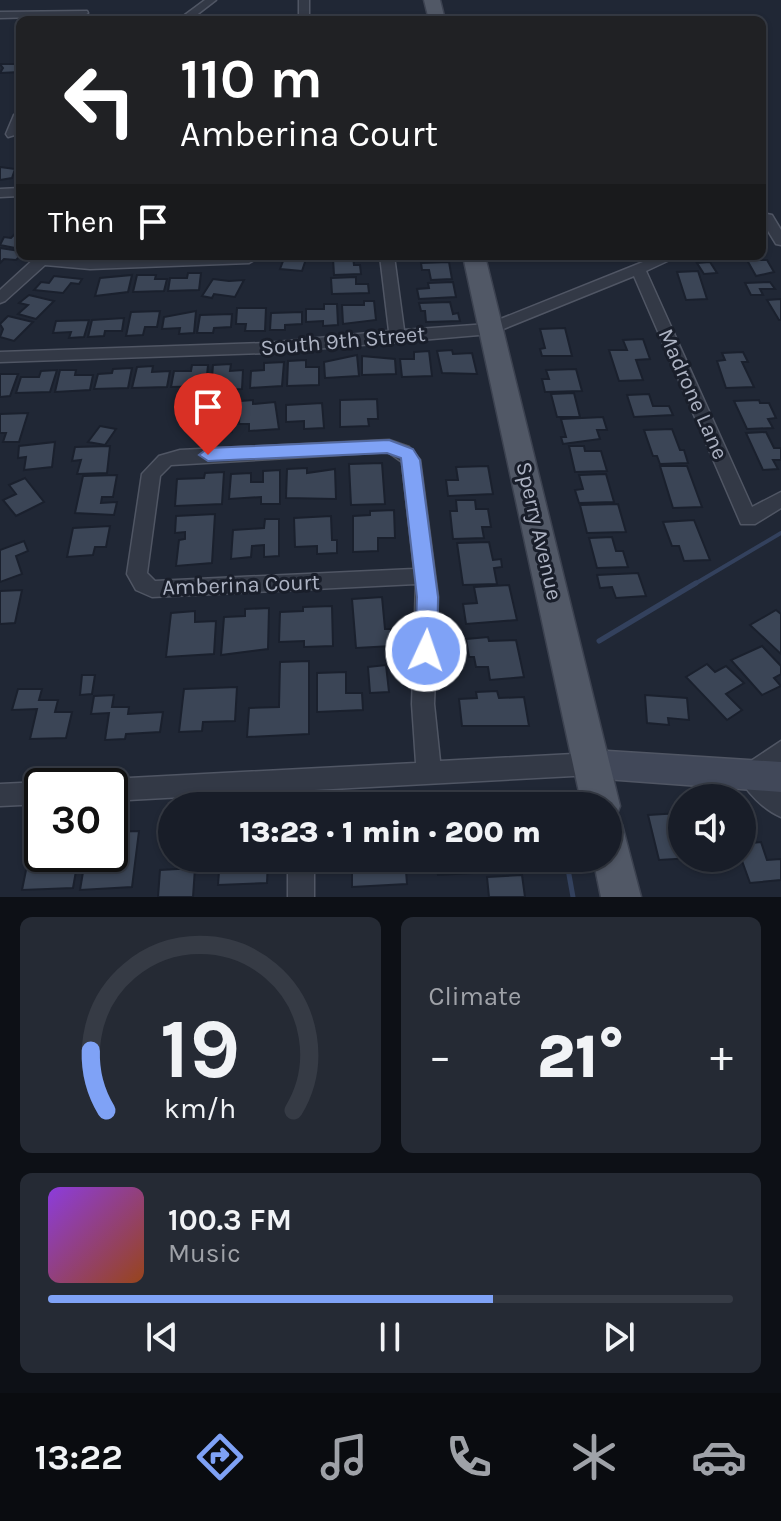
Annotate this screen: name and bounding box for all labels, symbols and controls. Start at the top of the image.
text: 110 m [180,46,323,111]
icon: left [48,48,152,152]
text: Amberina Court [180,113,438,155]
icon: arrive [131,200,175,244]
text: Then [48,204,115,240]
street label: South 9th Street [260,321,426,361]
street label: Madrone Lane [653,325,733,463]
pin [174,373,242,455]
icon: arrive [186,385,230,429]
street label: Sperry Avenue [510,459,568,603]
street label: Amberina Court [162,569,320,601]
position arrow [384,609,468,693]
speed limit sign: 30 [24,768,128,872]
map controls [668,784,756,872]
button: sound [668,784,756,872]
text: 13:23 · 1 min · 200 m [239,814,541,850]
text: Climate [429,981,521,1012]
text: 19 [160,1001,240,1098]
text: 21° [537,1022,624,1092]
text: − [429,1031,452,1082]
text: + [710,1031,733,1082]
text: km/h [164,1092,236,1125]
text: 100.3 FM [168,1202,292,1238]
text: Music [168,1238,241,1269]
icon: previous [140,1315,184,1359]
icon: pause [368,1315,412,1359]
icon: next [597,1315,641,1359]
icon: directions [192,1429,248,1485]
icon: music [316,1429,372,1485]
icon: phone [441,1429,497,1485]
icon: climate [566,1429,622,1485]
icon: car [691,1429,747,1485]
text: 13:22 [34,1436,123,1478]

